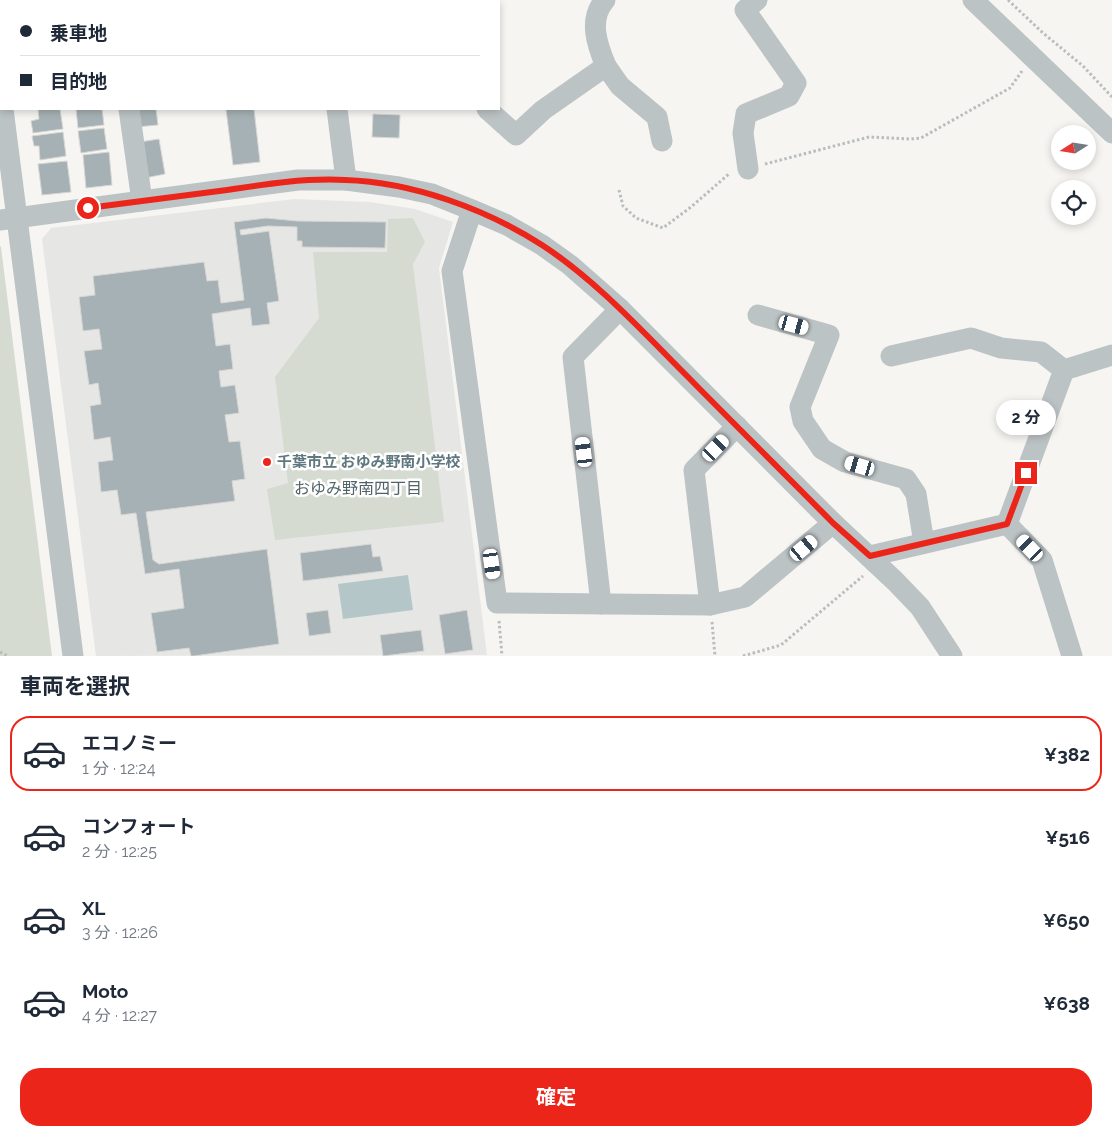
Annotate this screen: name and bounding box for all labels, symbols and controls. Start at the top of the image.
text: 乗車地 [50,22,107,44]
text: 目的地 [50,70,107,92]
north arrow [1051,125,1096,170]
map controls [1051,125,1096,225]
button: locate [1051,180,1096,225]
route start [77,197,99,219]
car [777,314,810,336]
callout: 2 分 [996,400,1056,436]
text: 2 分 [1012,408,1040,427]
car [700,432,731,464]
car [574,436,593,468]
place label: 千葉市立 おゆみ野南小学校 [277,453,461,471]
car [843,455,876,477]
marker: 千葉市立 おゆみ野南小学校 [261,456,273,468]
route end [1015,462,1037,484]
district label: おゆみ野南四丁目 [294,479,422,498]
car [1014,532,1045,564]
car [787,533,820,563]
car [482,548,501,580]
text: 車両を選択 [20,673,130,699]
icon: car [22,731,67,776]
text: エコノミー [82,732,177,754]
text: ¥382 [1044,743,1090,765]
text: 1 分 · 12:24 [82,759,155,778]
icon: car [22,814,67,859]
text: コンフォート [82,815,195,837]
text: ¥516 [1045,826,1090,848]
text: 2 分 · 12:25 [82,842,157,861]
icon: car [22,897,67,942]
text: XL [82,897,105,919]
text: ¥650 [1043,909,1090,931]
text: 3 分 · 12:26 [82,923,158,942]
icon: car [22,980,67,1025]
text: Moto [82,980,128,1002]
text: ¥638 [1043,992,1090,1014]
text: 4 分 · 12:27 [82,1006,157,1025]
button: 確定 [20,1068,1092,1126]

